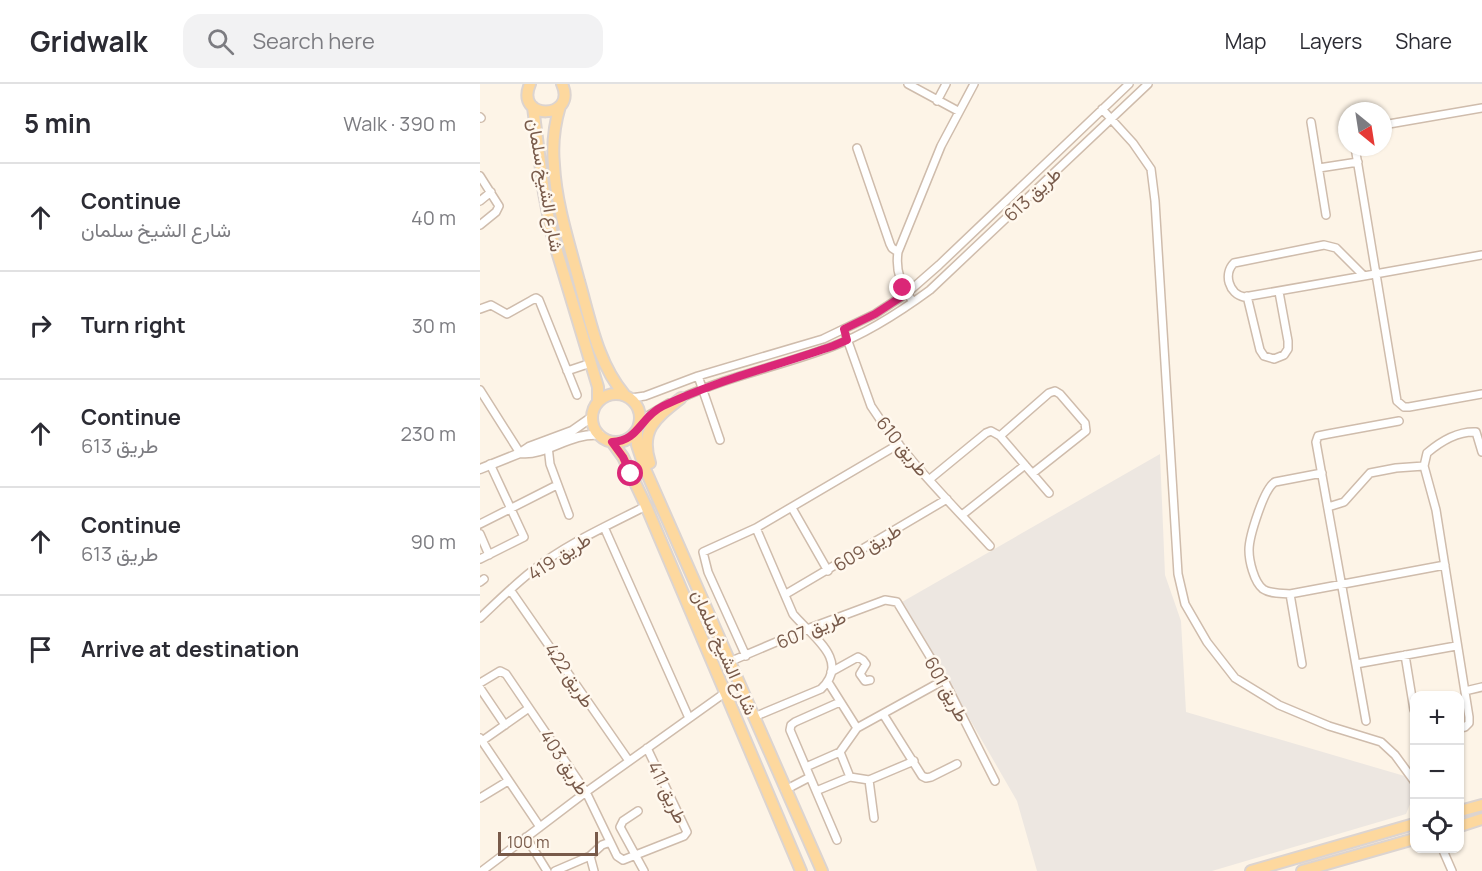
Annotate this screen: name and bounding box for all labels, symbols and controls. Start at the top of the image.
search box [183,14,603,68]
text: Gridwalk [30,22,147,60]
icon: search [204,25,237,58]
text: Search here [252,26,375,56]
text: Map [1225,27,1266,55]
text: Layers [1299,27,1362,55]
text: Share [1395,27,1452,55]
north arrow [1338,102,1392,156]
text: 5 min [24,105,91,141]
text: Walk · 390 m [343,110,456,137]
street label: شارع الشيخ سلمان [521,116,570,254]
street label: طريق 613 [998,161,1066,227]
text: Continue [81,186,181,216]
icon: ahead [24,201,57,234]
text: 40 m [411,204,456,231]
text: شارع الشيخ سلمان [81,216,231,243]
route end [889,274,915,300]
icon: right [24,309,57,342]
text: Turn right [81,310,186,340]
text: 30 m [412,312,456,339]
text: Continue [81,402,181,432]
street label: طريق 610 [871,411,935,481]
icon: ahead [24,417,57,450]
text: 230 m [400,420,456,447]
text: طريق 613 [81,432,158,459]
route start [617,460,643,486]
text: Continue [81,510,181,540]
street label: طريق 609 [829,517,905,577]
icon: ahead [24,525,57,558]
street label: طريق 419 [523,527,595,585]
text: 90 m [410,528,456,555]
text: طريق 613 [81,540,158,567]
street label: شارع الشيخ سلمان [686,585,763,719]
street label: طريق 607 [773,604,849,654]
icon: arrive [24,633,57,666]
text: Arrive at destination [81,634,299,664]
street label: طريق 422 [540,638,600,712]
street label: طريق 601 [919,652,975,726]
map controls [1410,691,1464,853]
button: + [1410,691,1464,745]
street label: طريق 403 [535,725,595,799]
button: − [1410,745,1464,799]
street label: طريق 411 [643,757,693,827]
button: locate [1410,799,1464,853]
scale bar [498,829,598,856]
text: 100 m [507,831,550,853]

